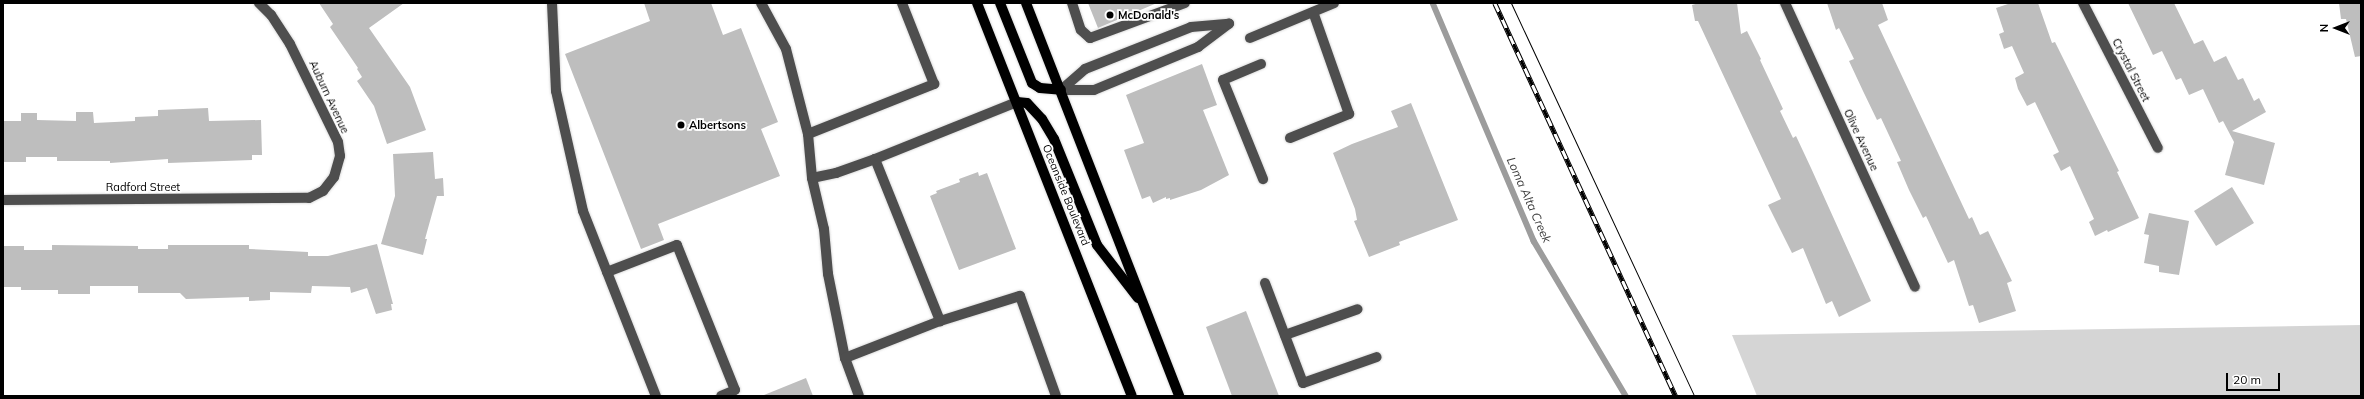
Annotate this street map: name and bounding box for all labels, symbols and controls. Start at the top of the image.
place label: McDonald's [1118,8,1179,22]
north arrow [2316,8,2356,48]
marker: McDonald's [1105,10,1115,20]
text: N [2317,24,2331,32]
street label: Crystal Street [2109,36,2153,104]
street label: Auburn Avenue [306,58,352,136]
street label: Olive Avenue [1841,107,1881,173]
place label: Albertsons [689,118,746,132]
marker: Albertsons [676,120,686,130]
street label: Oceanside Boulevard [1040,143,1092,247]
water label: Loma Alta Creek [1504,155,1554,245]
street label: Radford Street [106,180,180,194]
scale bar [2228,365,2282,391]
text: 20 m [2233,372,2261,387]

